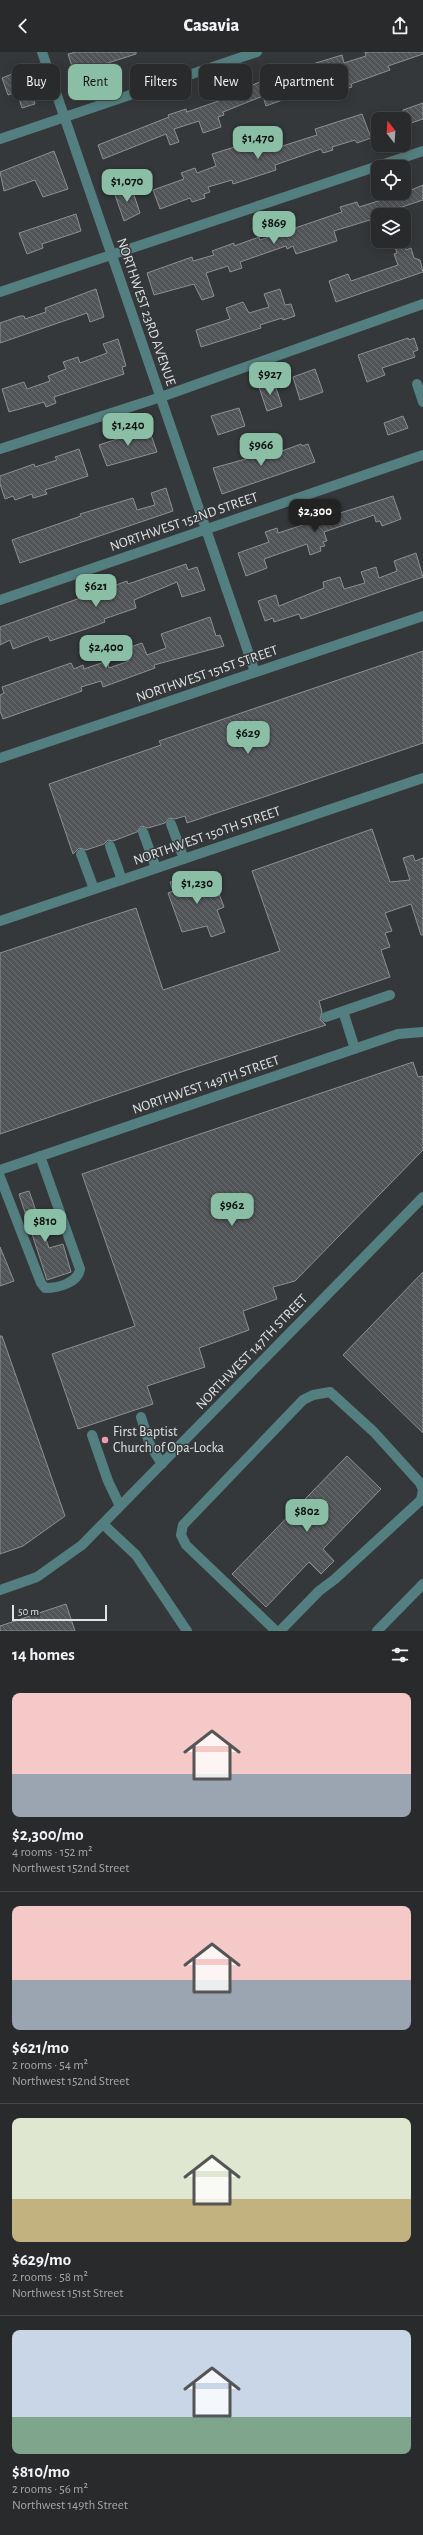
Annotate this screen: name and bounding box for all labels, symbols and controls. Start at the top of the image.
icon: back [12,15,34,37]
icon: share [389,15,411,37]
text: Casavia [184,17,239,35]
chip: Buy [12,64,60,100]
chip: Rent [68,64,122,100]
chip: Filters [130,64,191,100]
chip: New [199,64,252,100]
chip: Apartment [260,64,348,100]
north arrow [371,112,411,152]
map controls [371,112,411,248]
pin: $1,470 [225,126,291,160]
text: $1,470 [242,132,274,145]
button: locate [371,160,411,200]
pin: $1,070 [94,169,160,203]
text: $1,070 [111,175,143,188]
button: layers [371,208,411,248]
pin: $869 [250,211,298,245]
text: $869 [262,217,286,230]
street label: NORTHWEST 23RD AVENUE [114,236,178,388]
pin: $927 [246,362,294,396]
text: $927 [258,368,282,381]
pin: $1,240 [95,413,161,447]
text: $1,240 [112,419,144,432]
pin: $966 [237,433,285,467]
text: $966 [249,439,273,452]
street label: NORTHWEST 152ND STREET [108,490,260,554]
pin: $2,300 [282,499,348,533]
text: $2,300 [298,505,332,518]
pin: $621 [72,574,120,608]
text: $621 [85,580,107,593]
pin: $2,400 [73,635,139,669]
text: $2,400 [88,641,124,654]
street label: NORTHWEST 151ST STREET [134,643,280,705]
pin: $629 [224,721,272,755]
text: $629 [236,727,260,740]
street label: NORTHWEST 150TH STREET [132,804,283,868]
pin: $1,230 [164,871,230,905]
text: $1,230 [181,877,213,890]
street label: NORTHWEST 149TH STREET [131,1053,282,1117]
pin: $962 [208,1193,256,1227]
text: $962 [220,1199,244,1212]
pin: $810 [21,1209,69,1243]
text: $810 [33,1215,57,1228]
street label: NORTHWEST 147TH STREET [193,1292,311,1412]
place label: First Baptist Church of Opa-Locka [113,1425,225,1455]
marker: First Baptist Church of Opa-Locka [100,1435,110,1445]
pin: $802 [283,1499,331,1533]
text: $802 [294,1505,320,1518]
scale bar [12,1603,107,1622]
text: 50 m [18,1606,39,1617]
icon: filters [389,1644,411,1666]
text: 14 homes [12,1646,75,1663]
icon: home [176,1719,248,1791]
text: $2,300/mo [12,1826,84,1843]
text: 4 rooms · 152 m² [12,1846,93,1859]
text: Northwest 152nd Street [12,1862,129,1875]
icon: home [176,1932,248,2004]
text: $621/mo [12,2039,69,2056]
text: 2 rooms · 54 m² [12,2059,88,2072]
text: Northwest 152nd Street [12,2075,129,2088]
icon: home [176,2144,248,2216]
text: $629/mo [12,2251,71,2268]
text: 2 rooms · 58 m² [12,2271,88,2284]
text: Northwest 151st Street [12,2287,124,2300]
icon: home [176,2356,248,2428]
text: $810/mo [12,2463,70,2480]
text: 2 rooms · 56 m² [12,2483,88,2496]
text: Northwest 149th Street [12,2499,128,2512]

